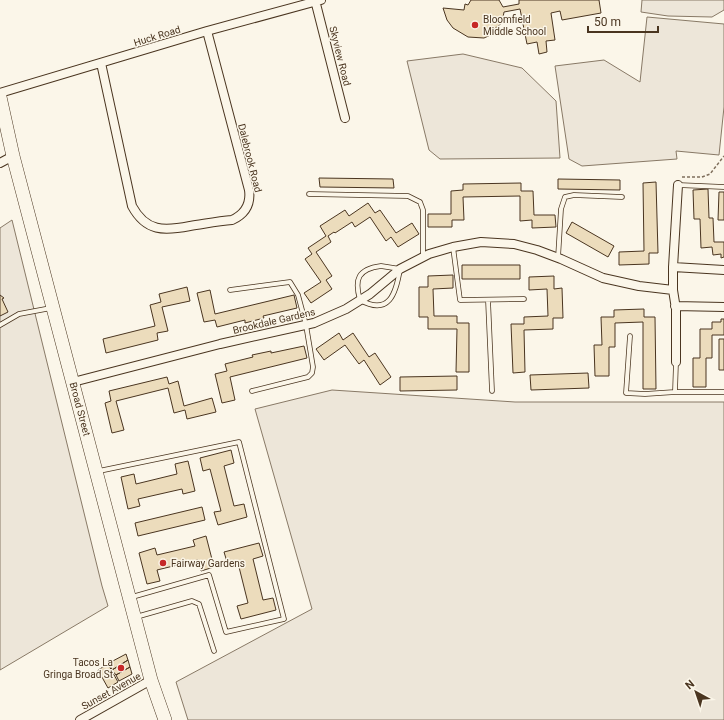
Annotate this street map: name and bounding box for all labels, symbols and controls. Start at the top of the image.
scale bar [588,8,658,34]
place label: Bloomfield Middle School [483,14,546,37]
text: 50 m [594,15,621,29]
marker: Bloomfield Middle School [470,20,480,30]
street label: Huck Road [132,24,182,48]
street label: Skyview Road [327,25,353,87]
street label: Dalebrook Road [236,122,264,194]
street label: Brookdale Gardens [232,306,316,336]
street label: Broad Street [68,381,92,437]
marker: Fairway Gardens [158,558,168,568]
place label: Fairway Gardens [171,558,245,569]
place label: Tacos La Gringa Broad St [43,657,113,680]
marker: Tacos La Gringa Broad St [116,663,126,673]
street label: Sunset Avenue [80,670,142,712]
north arrow [676,672,716,712]
text: N [683,677,697,692]

